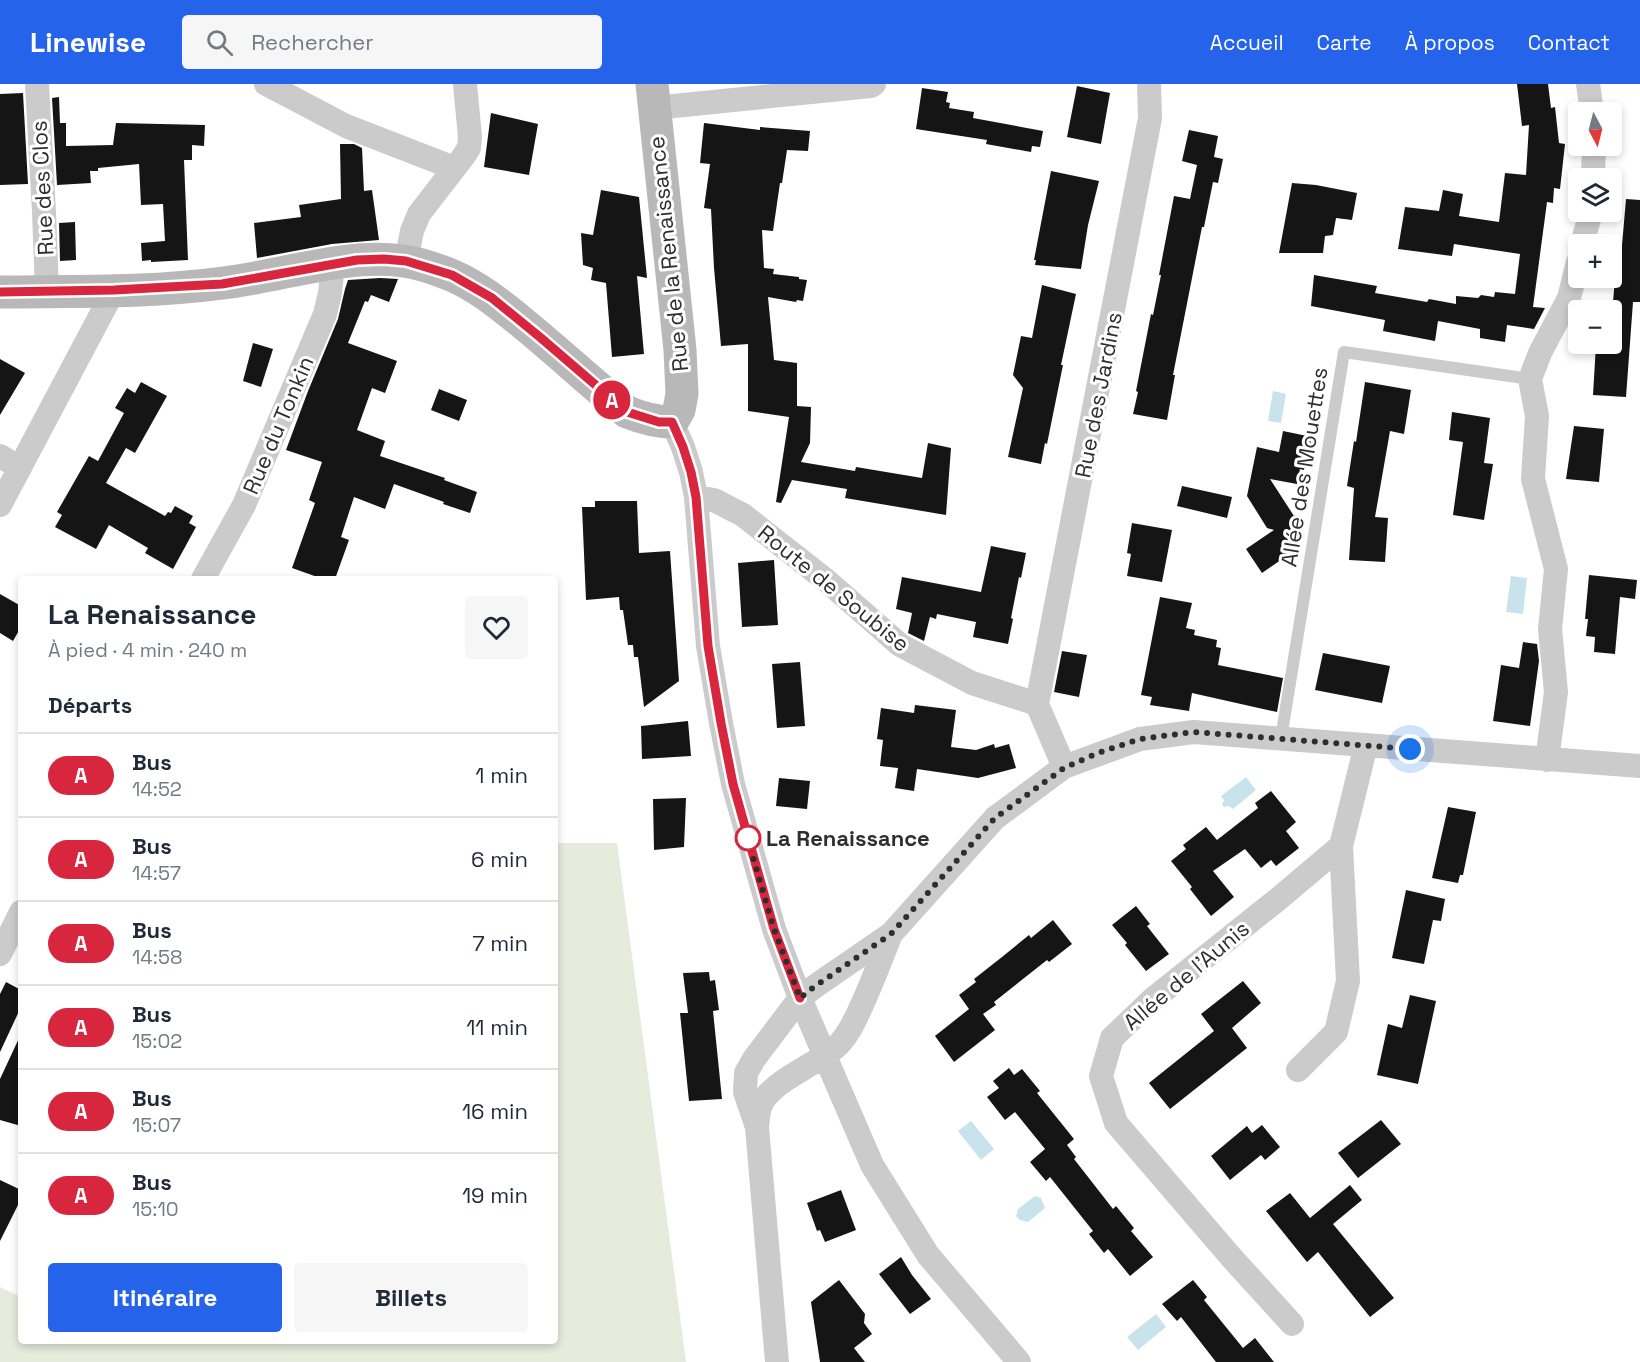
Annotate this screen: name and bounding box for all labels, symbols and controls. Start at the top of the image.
search box [182,15,602,69]
text: Linewise [30,24,146,60]
icon: search [203,26,236,59]
text: Rechercher [251,28,374,56]
text: Accueil [1210,29,1284,56]
text: Carte [1317,29,1372,56]
text: À propos [1405,29,1495,56]
text: Contact [1528,29,1610,56]
north arrow [1568,102,1622,156]
map controls [1568,102,1622,354]
street label: Rue des Clos [24,120,60,256]
street label: Rue de la Renaissance [642,135,694,373]
button: layers [1568,168,1622,222]
button: + [1568,234,1622,288]
button: − [1568,300,1622,354]
street label: Rue des Jardins [1068,310,1128,480]
street label: Rue du Tonkin [236,352,320,498]
street label: Allée des Mouettes [1274,365,1334,569]
line badge: A [592,380,632,420]
text: A [605,387,619,414]
street label: Route de Soubise [753,518,915,658]
text: La Renaissance [48,596,256,632]
button: heart [465,596,528,659]
text: À pied · 4 min · 240 m [48,637,247,663]
text: Départs [48,691,132,719]
your location [1395,734,1425,764]
text: Bus [132,748,172,776]
text: 1 min [475,761,528,789]
text: A [74,762,88,789]
text: 14:52 [132,776,182,802]
place label: La Renaissance [766,824,930,852]
marker: La Renaissance [735,825,761,851]
text: Bus [132,832,172,860]
text: 6 min [471,845,528,873]
text: A [74,846,88,873]
text: 14:57 [132,860,181,886]
street label: Allée de l'Aunis [1117,914,1255,1036]
text: Bus [132,916,172,944]
text: 7 min [472,929,528,957]
text: A [74,930,88,957]
text: 14:58 [132,944,182,970]
text: Bus [132,1000,172,1028]
text: 11 min [466,1013,528,1041]
text: A [74,1014,88,1041]
text: 15:02 [132,1028,182,1054]
text: Bus [132,1084,172,1112]
text: 16 min [462,1097,528,1125]
text: A [74,1098,88,1125]
text: 15:07 [132,1112,181,1138]
text: Bus [132,1168,172,1196]
text: 19 min [462,1181,528,1209]
text: A [74,1182,88,1209]
text: 15:10 [132,1196,179,1222]
button: Itinéraire [48,1263,282,1332]
button: Billets [294,1263,528,1332]

